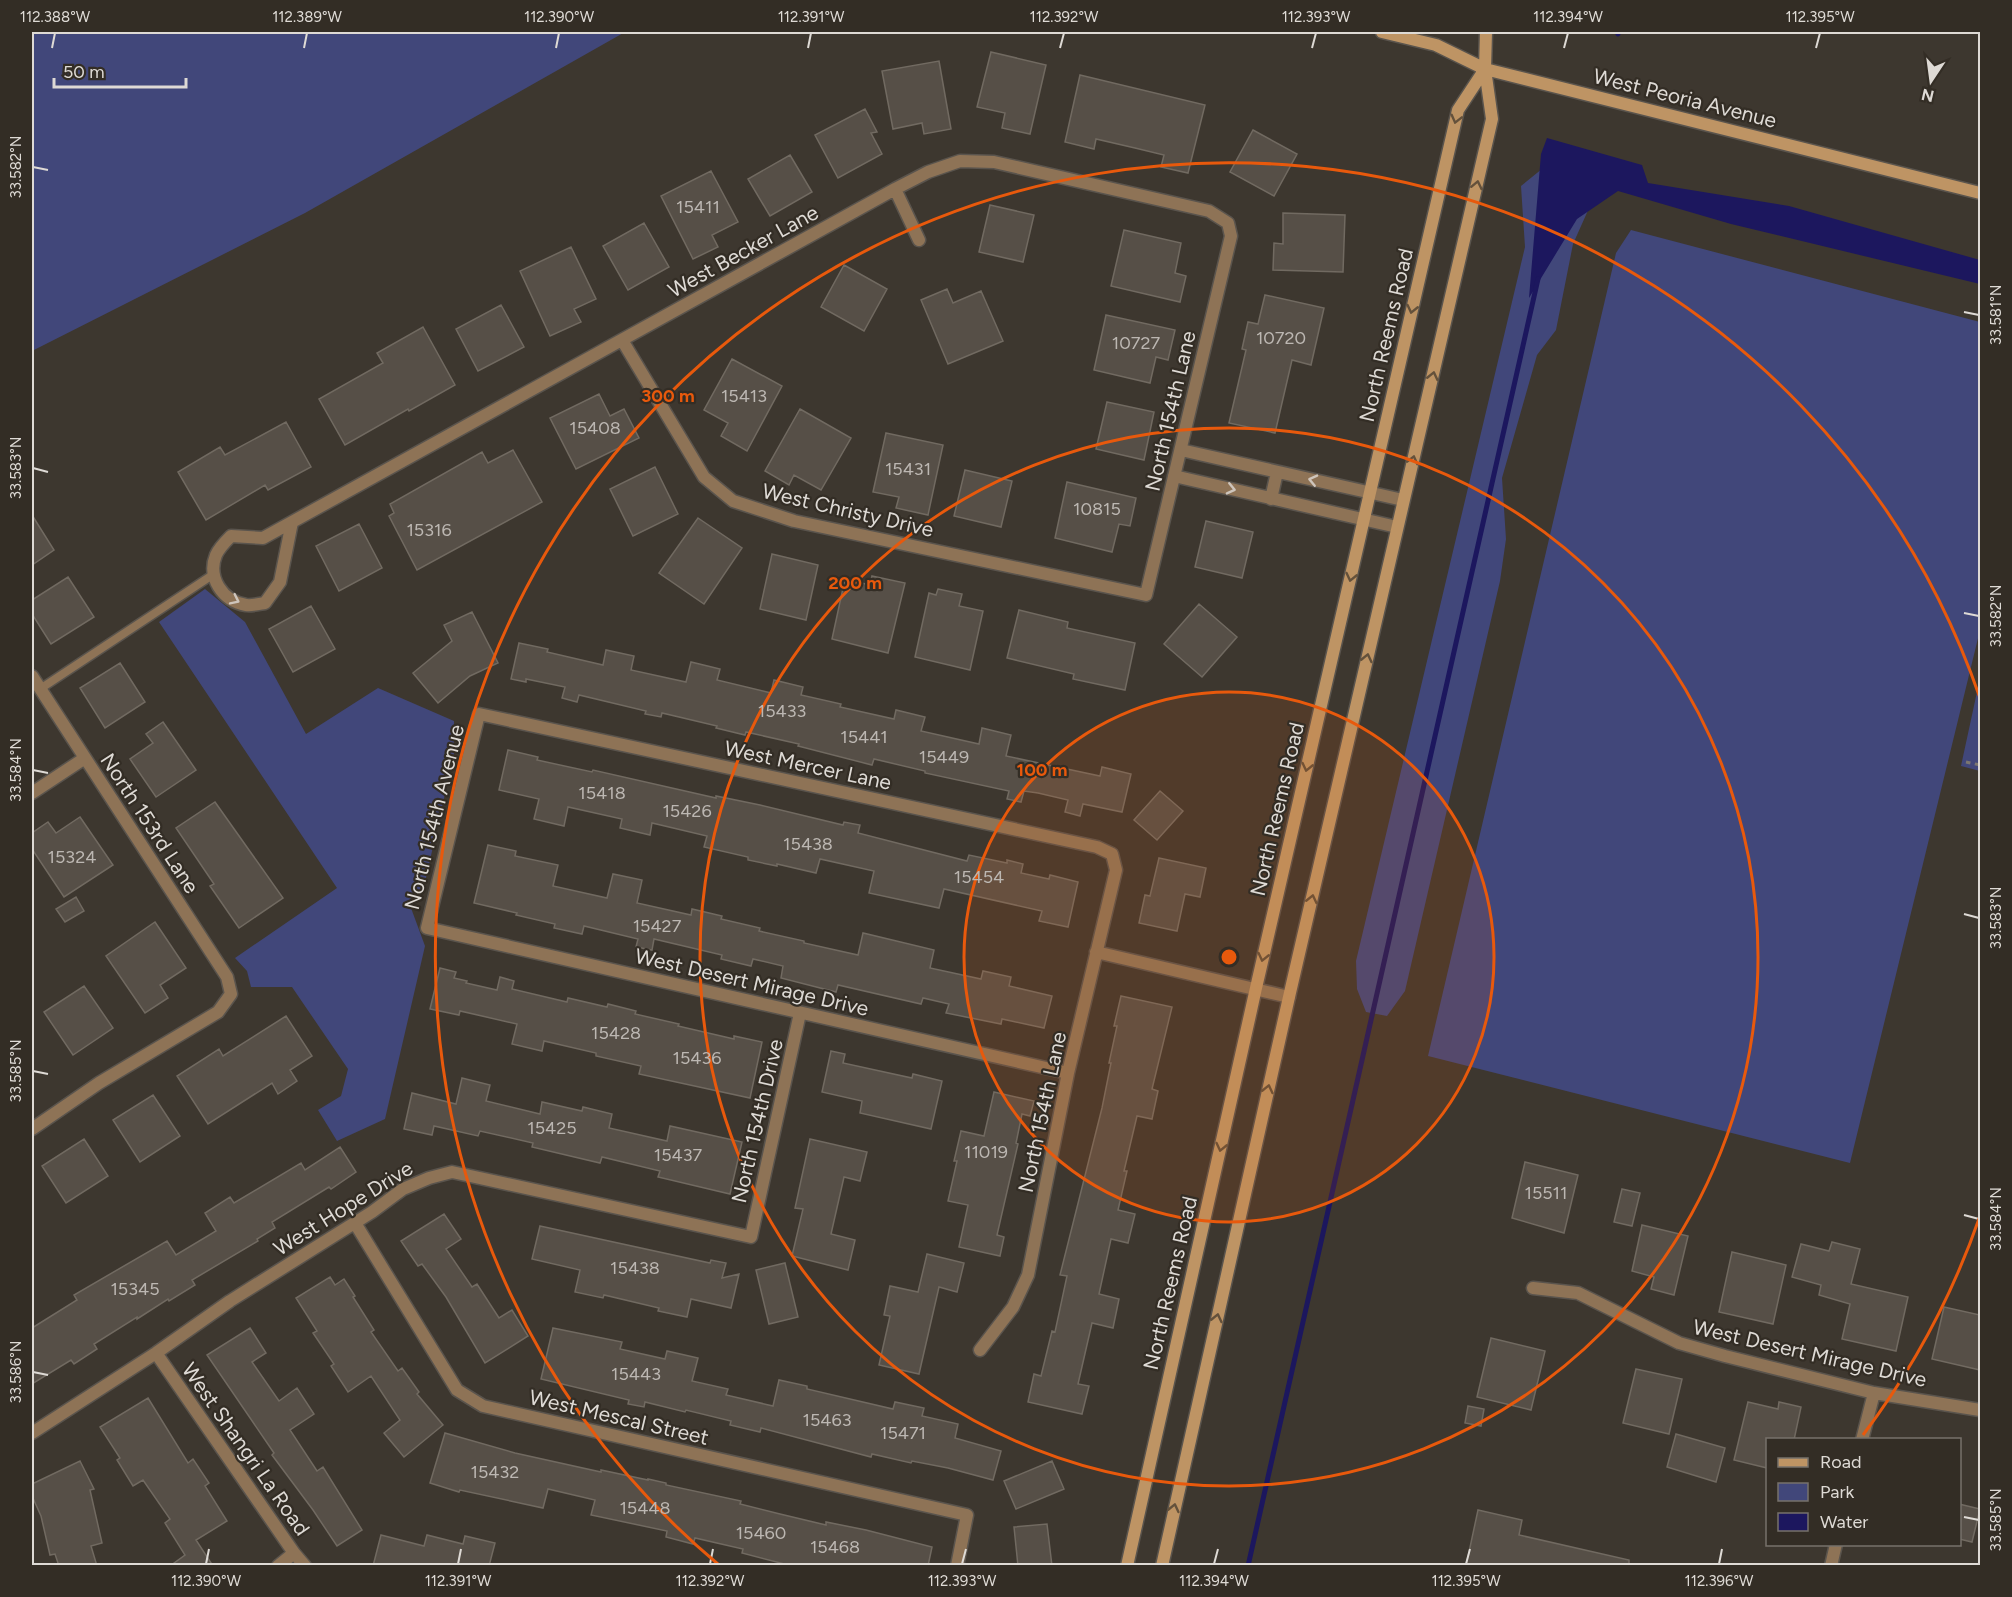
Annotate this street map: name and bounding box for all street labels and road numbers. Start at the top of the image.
street label: West Peoria Avenue [1591,63,1779,133]
street label: West Becker Lane [664,199,822,303]
street label: North Reems Road [1354,246,1418,424]
street label: North 154th Lane [1139,328,1201,494]
street label: West Christy Drive [760,478,936,542]
street label: North Reems Road [1245,720,1309,898]
street label: North 154th Avenue [399,722,469,912]
street label: West Mercer Lane [722,735,894,795]
street label: North 153rd Lane [95,748,205,898]
street label: West Desert Mirage Drive [633,943,871,1021]
street label: North 154th Lane [1013,1029,1071,1195]
street label: North 154th Drive [726,1037,788,1205]
street label: West Hope Drive [269,1155,417,1261]
street label: North Reems Road [1138,1194,1202,1372]
street label: West Desert Mirage Drive [1691,1314,1929,1392]
street label: West Shangri La Road [177,1358,315,1540]
street label: West Mescal Street [527,1384,711,1450]

